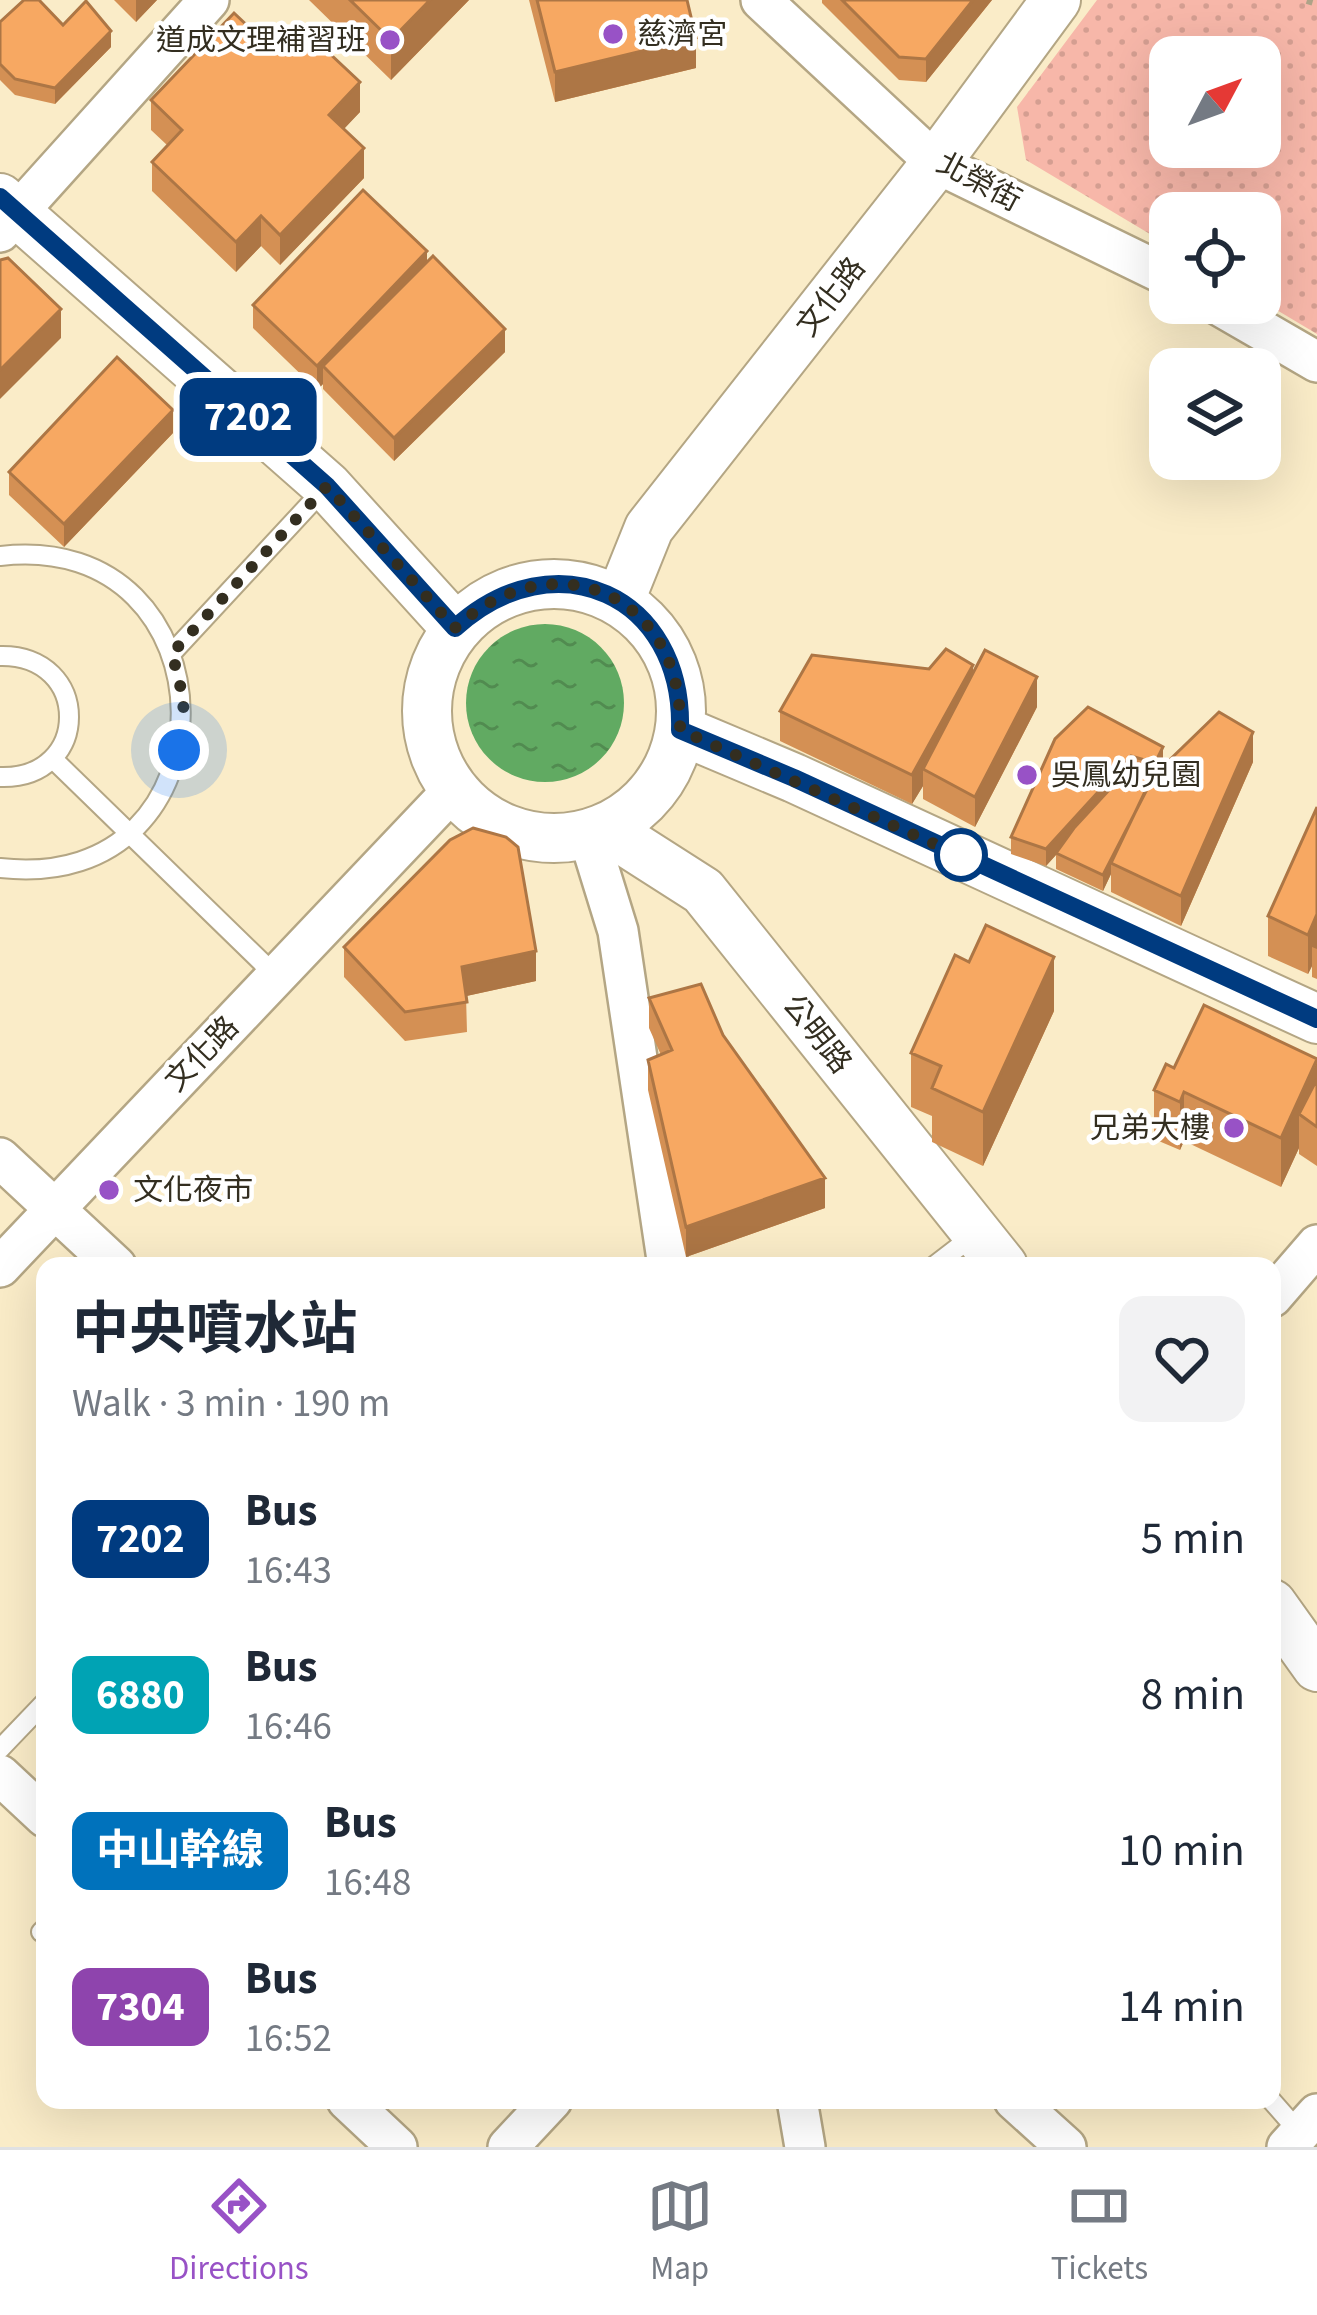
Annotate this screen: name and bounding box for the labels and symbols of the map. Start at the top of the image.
place label: 慈濟宮 [637,13,727,56]
place label: 道成文理補習班 [156,19,366,62]
marker: 慈濟宮 [600,21,626,47]
marker: 道成文理補習班 [377,27,403,53]
north arrow [1149,36,1281,168]
street label: 北榮街 [929,142,1029,222]
street label: 文化路 [786,248,876,346]
line badge: 7202 [164,378,332,456]
your location [149,720,209,780]
place label: 吳鳳幼兒園 [1051,754,1201,797]
marker: 吳鳳幼兒園 [1014,762,1040,788]
unlabelled marker [936,830,986,880]
street label: 公明路 [772,985,862,1083]
street label: 文化路 [155,1007,249,1101]
place label: 兄弟大樓 [1090,1107,1210,1150]
marker: 兄弟大樓 [1221,1115,1247,1141]
place label: 文化夜市 [133,1169,253,1212]
marker: 文化夜市 [96,1177,122,1203]

